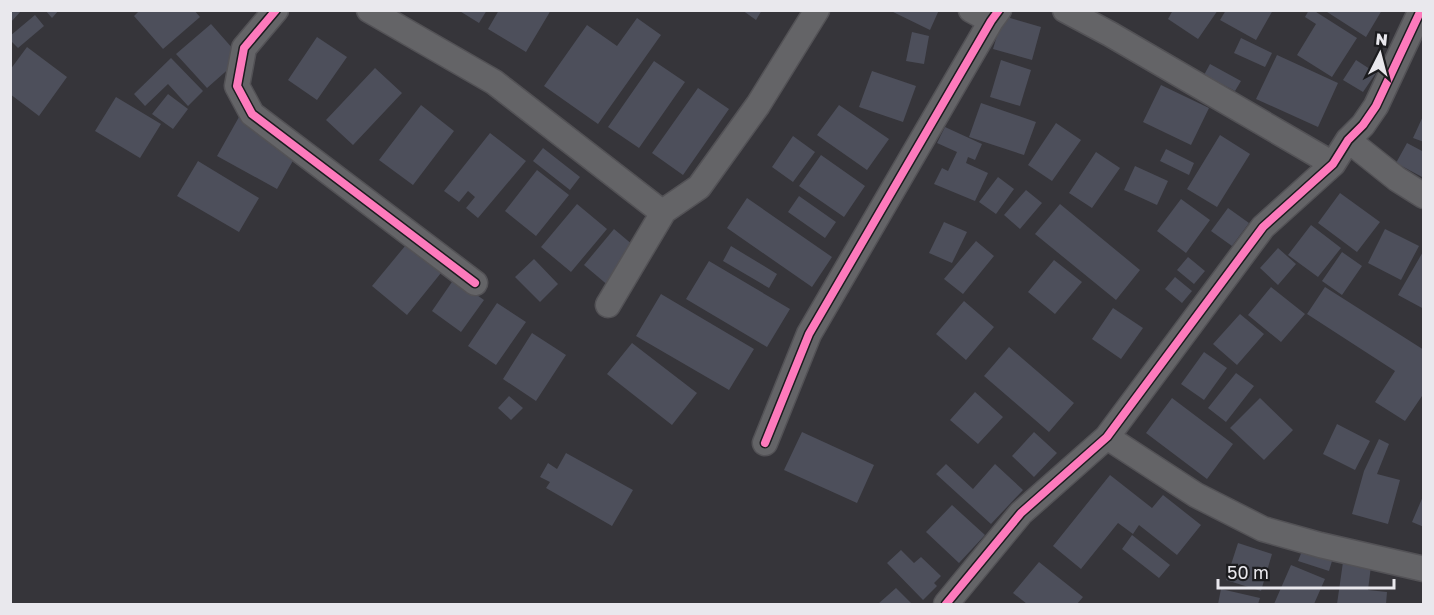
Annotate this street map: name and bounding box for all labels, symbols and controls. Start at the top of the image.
north arrow [1350,24,1410,84]
text: N [1374,29,1389,50]
scale bar [1218,552,1394,590]
text: 50 m [1227,561,1269,583]

